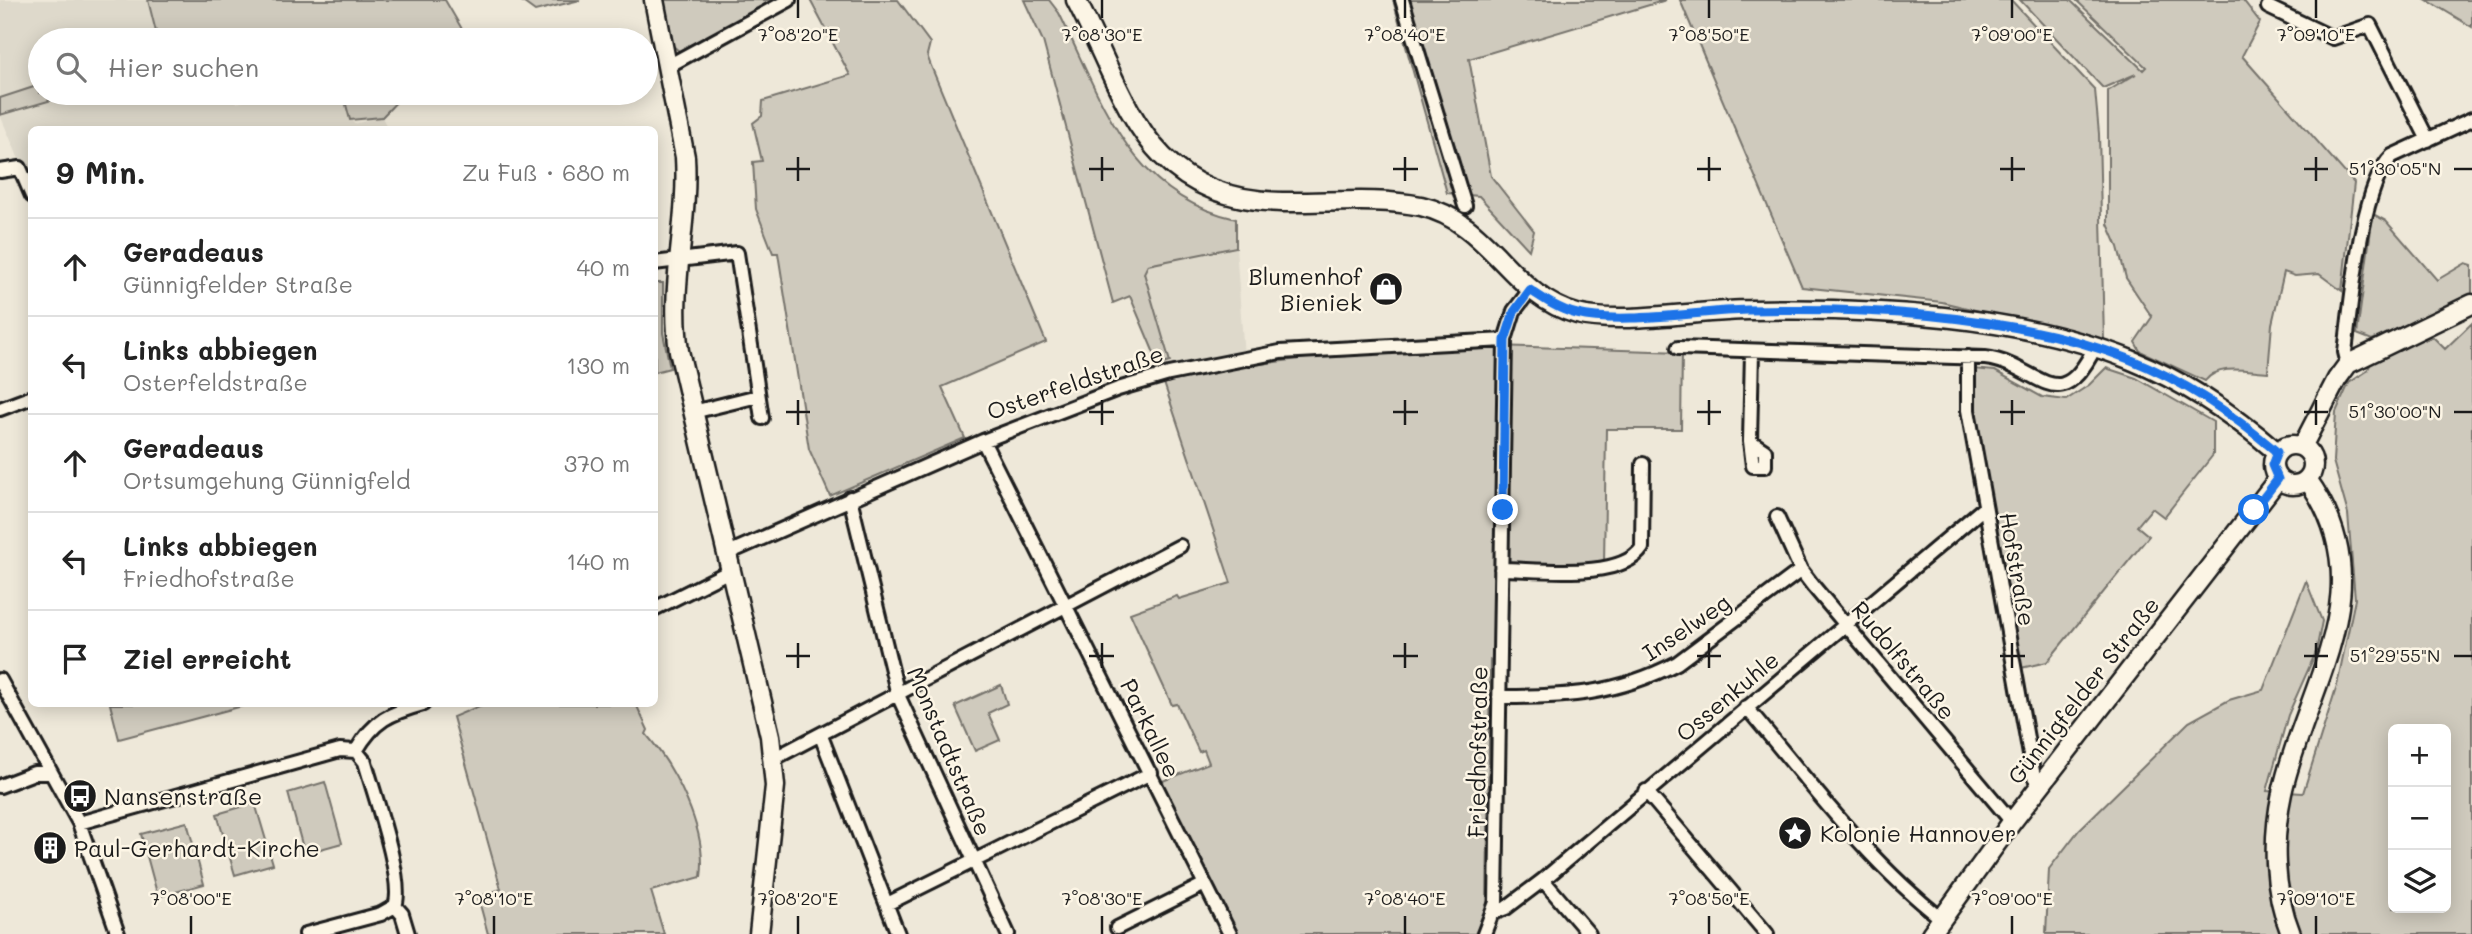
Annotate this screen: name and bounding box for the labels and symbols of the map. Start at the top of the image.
text: 7°08'20"E [758,22,838,46]
text: 7°08'30"E [1061,22,1143,46]
text: 7°08'40"E [1364,22,1446,46]
text: 7°08'50"E [1668,22,1750,46]
text: 7°09'00"E [1971,22,2053,46]
text: 7°09'10"E [2277,22,2355,46]
text: 51°30'05"N [2349,156,2441,180]
place label: Blumenhof Bieniek [1248,261,1363,317]
shop icon: Blumenhof Bieniek [1367,270,1405,308]
street label: Osterfeldstraße [983,338,1167,426]
text: 51°30'00"N [2349,399,2441,423]
route end [1487,494,1518,525]
route start [2238,494,2269,525]
street label: Hofstraße [1993,510,2043,628]
street label: Inselweg [1636,587,1736,667]
street label: Günnigfelder Straße [2000,590,2166,790]
street label: Rudolfstraße [1846,594,1962,726]
text: 51°29'55"N [2350,643,2440,667]
street label: Ossenkuhle [1669,644,1785,748]
street label: Monstadtstraße [901,662,999,840]
street label: Friedhofstraße [1461,666,1493,838]
street label: Parkallee [1114,674,1188,782]
bus stop icon: Nansenstraße [61,777,99,815]
place label: Nansenstraße [104,781,262,811]
place icon: Kolonie Hannover [1776,814,1814,852]
place label: Kolonie Hannover [1820,818,2016,848]
building icon: Paul-Gerhardt-Kirche [31,829,69,867]
place label: Paul-Gerhardt-Kirche [74,833,320,863]
text: 7°08'00"E [150,886,232,910]
text: 7°08'10"E [455,886,533,910]
text: 7°08'20"E [758,886,838,910]
text: 7°08'30"E [1061,886,1143,910]
text: 7°08'40"E [1364,886,1446,910]
text: 7°08'50"E [1668,886,1750,910]
text: 7°09'00"E [1971,886,2053,910]
text: 7°09'10"E [2277,886,2355,910]

